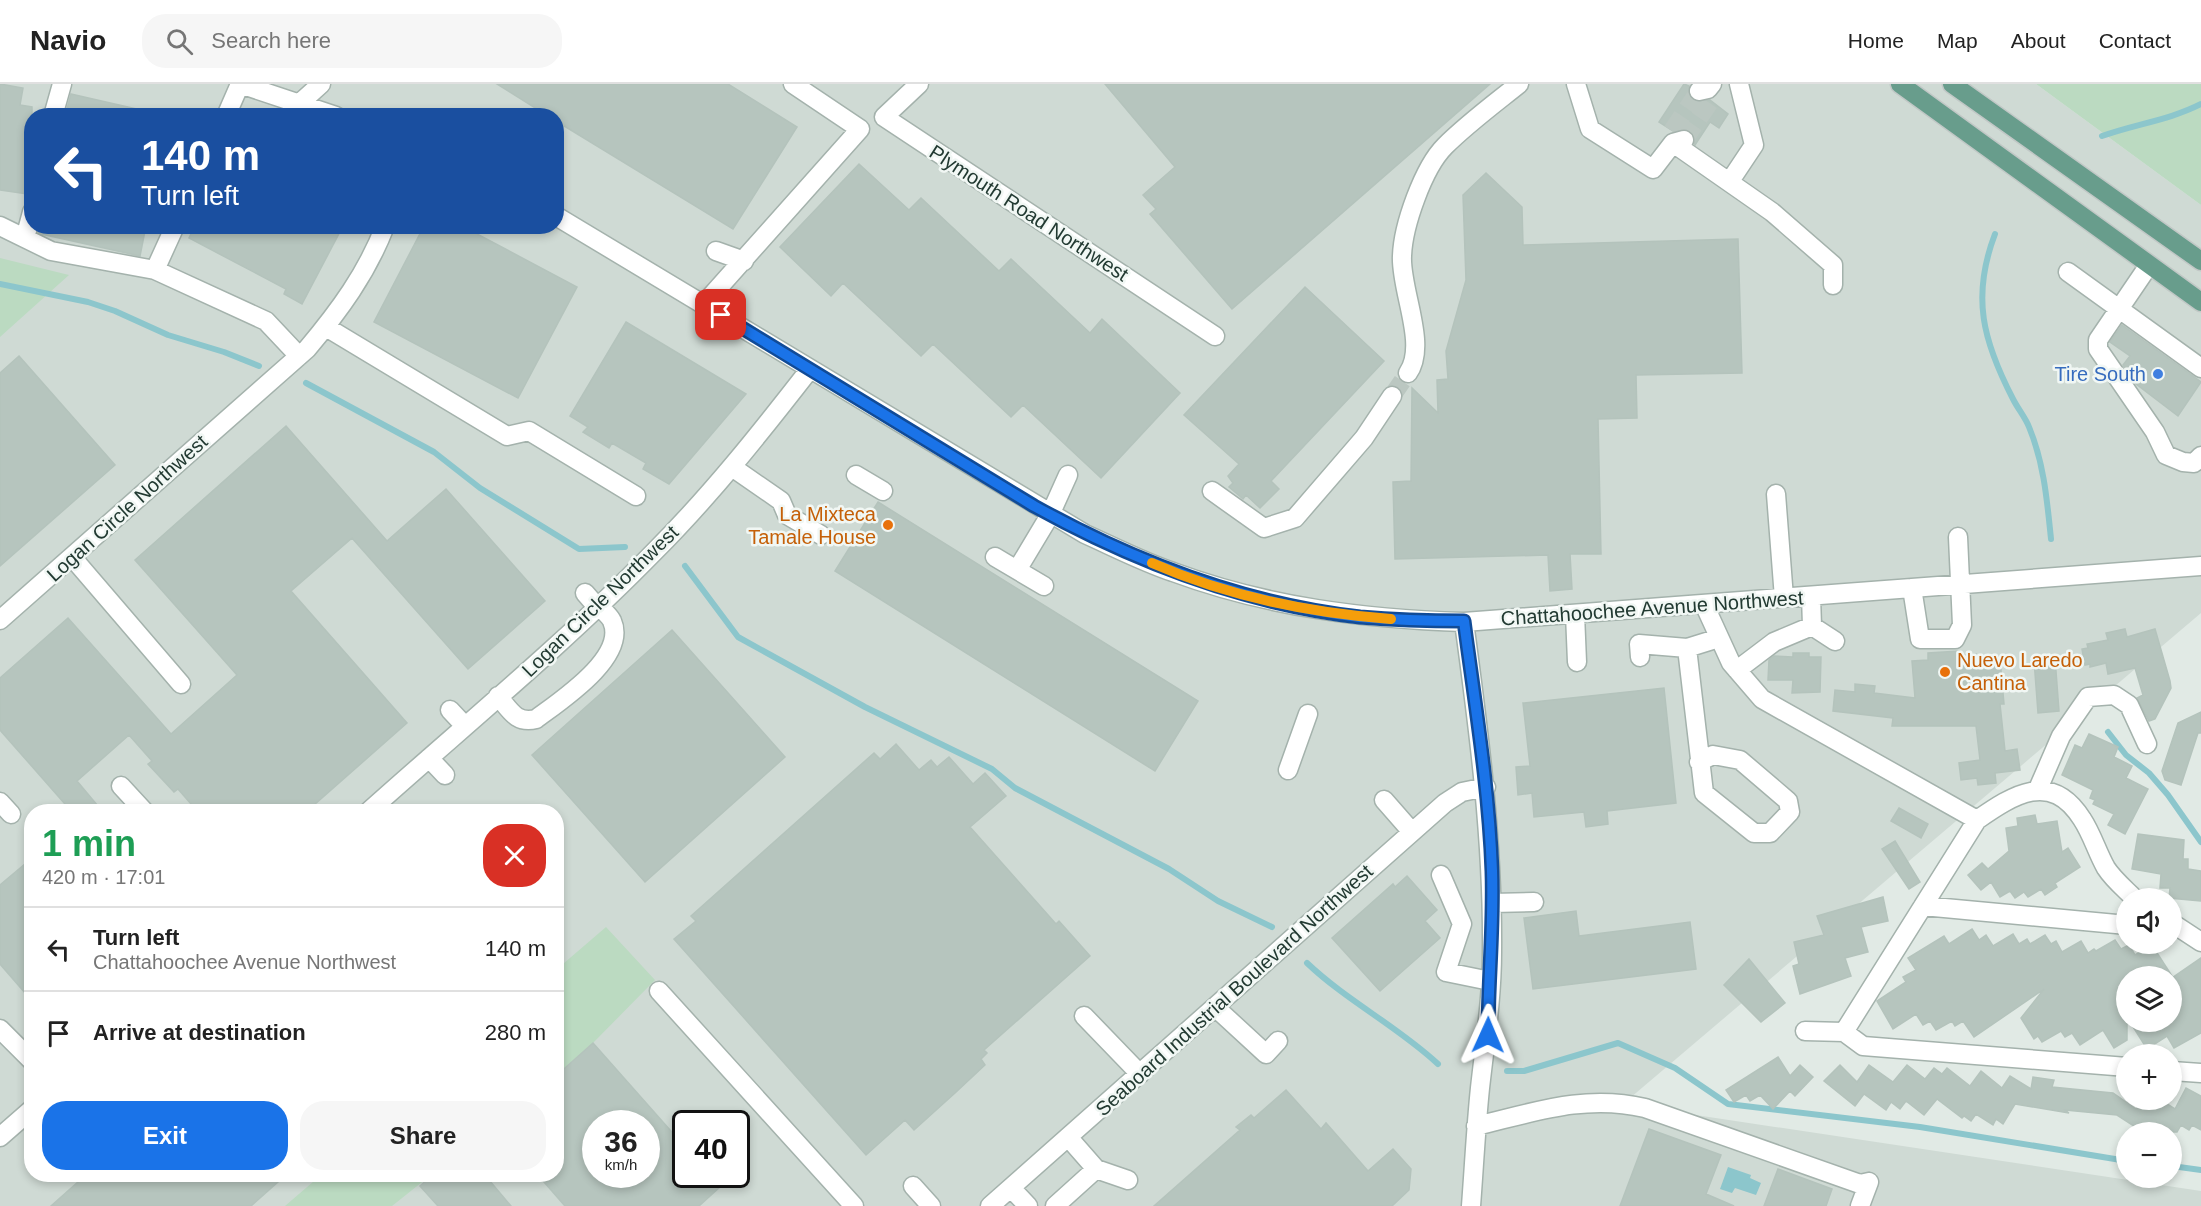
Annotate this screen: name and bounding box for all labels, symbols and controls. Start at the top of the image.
search box [142,14,562,68]
text: Navio [30,25,106,56]
icon: search [163,25,196,58]
text: Search here [211,28,331,53]
text: Home [1848,29,1904,52]
text: Map [1937,29,1978,52]
text: About [2011,29,2066,52]
text: Contact [2099,29,2171,52]
icon: left [42,132,120,210]
text: 140 m [141,132,260,179]
street label: Plymouth Road Northwest [926,141,1133,286]
text: Turn left [141,181,239,211]
pin [695,289,746,340]
icon: arrive [704,298,737,331]
place label: Tire South [2054,363,2146,385]
marker: Tire South [2151,367,2165,381]
street label: Logan Circle Northwest [42,430,212,586]
place label: La Mixteca Tamale House [748,503,877,548]
marker: La Mixteca Tamale House [881,518,895,532]
street label: Logan Circle Northwest [518,521,683,681]
street label: Chattahoochee Avenue Northwest [1500,586,1804,630]
place label: Nuevo Laredo Cantina [1957,649,2083,694]
marker: Nuevo Laredo Cantina [1938,665,1952,679]
text: 1 min [42,823,136,864]
button: close [483,824,546,887]
street label: Seaboard Industrial Boulevard Northwest [1091,860,1377,1120]
text: 420 m · 17:01 [42,866,165,888]
map controls [2116,888,2182,1188]
button: sound [2116,888,2182,954]
text: Turn left [93,925,179,950]
icon: left [42,933,75,966]
text: 140 m [485,936,546,961]
text: Chattahoochee Avenue Northwest [93,951,396,973]
button: layers [2116,966,2182,1032]
position arrow [1456,1003,1520,1067]
icon: arrive [42,1017,75,1050]
text: Arrive at destination [93,1020,306,1045]
text: 280 m [485,1020,546,1045]
button: + [2116,1044,2182,1110]
button: Exit [42,1101,288,1170]
button: Share [300,1101,546,1170]
speed limit sign: 40 [672,1110,750,1188]
button: − [2116,1122,2182,1188]
text: 36 [604,1125,638,1158]
text: km/h [605,1156,637,1173]

